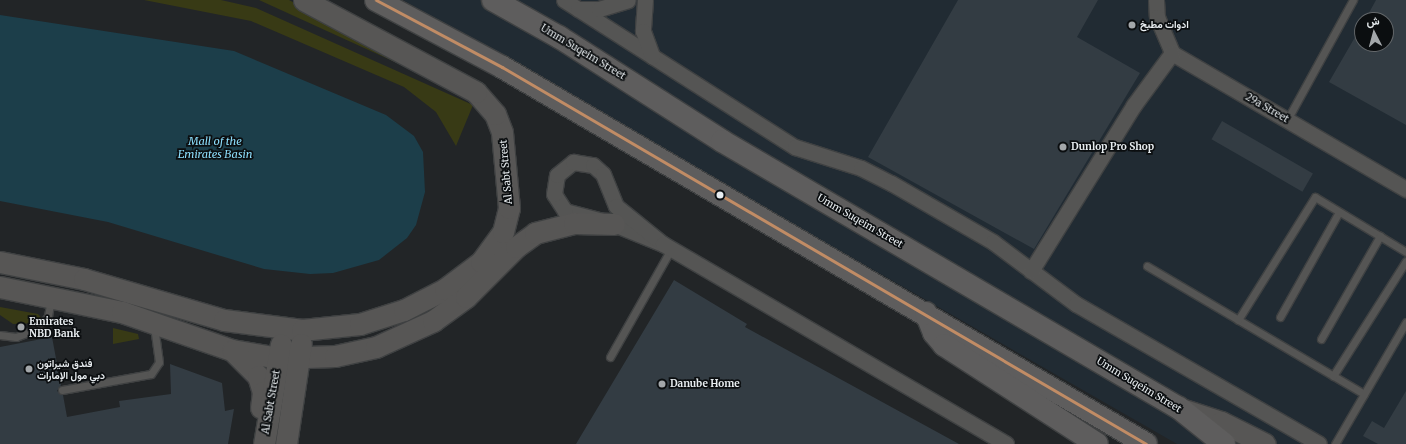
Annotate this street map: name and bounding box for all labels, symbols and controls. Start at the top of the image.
north arrow [1354,12,1394,52]
text: ش [1366,13,1380,29]
place label: ادوات مطبخ [1140,19,1189,31]
marker: ادوات مطبخ [1127,20,1137,30]
street label: Umm Suqeim Street [538,22,628,82]
street label: 29a Street [1243,91,1291,125]
water label: Mall of the Emirates Basin [178,135,252,161]
street label: Al Sabt Street [497,139,515,205]
place label: Dunlop Pro Shop [1071,141,1154,153]
marker: Dunlop Pro Shop [1058,142,1068,152]
unlabelled marker [715,190,725,200]
street label: Umm Suqeim Street [815,192,905,250]
place label: Emirates NBD Bank [29,315,80,338]
marker: Emirates NBD Bank [16,322,26,332]
street label: Umm Suqeim Street [1094,355,1184,415]
place label: فندق شيراتون دبي مول الإمارات [37,357,105,380]
marker: فندق شيراتون دبي مول الإمارات [24,364,34,374]
street label: Al Sabt Street [259,369,283,435]
place label: Danube Home [670,378,740,390]
marker: Danube Home [657,379,667,389]

